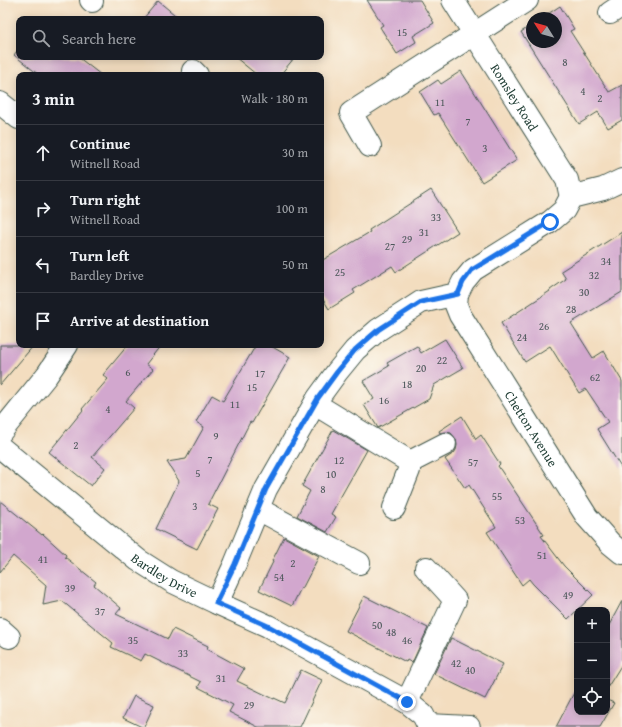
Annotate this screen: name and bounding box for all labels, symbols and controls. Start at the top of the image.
north arrow [526,12,562,48]
search box [16,16,324,60]
house number: 15 [397,24,407,40]
icon: search [30,27,52,49]
text: Search here [62,28,136,49]
house number: 8 [562,54,568,70]
street label: Romsley Road [486,60,543,135]
house number: 4 [580,83,586,99]
text: 3 min [32,86,74,111]
text: Walk · 180 m [241,89,308,108]
house number: 2 [597,90,603,106]
house number: 11 [435,94,445,110]
house number: 7 [465,113,471,129]
text: Continue [70,133,131,154]
house number: 3 [482,140,488,156]
icon: ahead [32,142,54,164]
text: 30 m [282,143,308,162]
text: Witnell Road [70,154,140,173]
text: Turn right [70,189,141,210]
icon: right [32,198,54,220]
text: 100 m [276,199,308,218]
house number: 33 [431,209,441,225]
text: Witnell Road [70,210,140,229]
route start [541,213,559,231]
house number: 31 [419,224,429,240]
house number: 29 [402,231,412,247]
house number: 27 [385,238,395,254]
text: Turn left [70,245,129,266]
house number: 34 [601,253,611,269]
icon: left [32,254,54,276]
text: 50 m [282,255,308,274]
house number: 25 [335,264,345,280]
text: Bardley Drive [70,266,144,285]
house number: 32 [589,267,599,283]
house number: 30 [579,284,589,300]
house number: 28 [566,301,576,317]
icon: arrive [32,310,54,332]
text: Arrive at destination [70,310,209,331]
house number: 26 [539,318,549,334]
house number: 24 [517,329,527,345]
house number: 22 [437,352,447,368]
house number: 20 [416,360,426,376]
house number: 6 [125,364,131,380]
house number: 17 [255,365,265,381]
house number: 62 [590,369,600,385]
house number: 18 [402,376,412,392]
house number: 15 [247,379,257,395]
street label: Chetton Avenue [500,387,562,471]
house number: 16 [379,392,389,408]
house number: 11 [230,396,240,412]
house number: 4 [105,401,111,417]
house number: 9 [213,428,219,444]
house number: 2 [73,437,79,453]
house number: 7 [207,451,213,467]
house number: 12 [334,452,344,468]
house number: 57 [468,454,478,470]
house number: 5 [195,465,201,481]
house number: 10 [326,466,336,482]
house number: 8 [320,481,326,497]
house number: 55 [492,488,502,504]
house number: 3 [192,498,198,514]
house number: 53 [515,512,525,528]
house number: 51 [537,547,547,563]
street label: Bardley Drive [127,549,201,602]
house number: 41 [38,551,48,567]
house number: 2 [290,555,296,571]
house number: 54 [274,569,284,585]
house number: 39 [65,580,75,596]
house number: 49 [563,587,573,603]
house number: 37 [95,603,105,619]
map controls [574,607,610,715]
button: + [574,607,610,643]
house number: 50 [372,617,382,633]
house number: 48 [386,624,396,640]
house number: 35 [128,632,138,648]
house number: 46 [402,632,412,648]
button: − [574,643,610,679]
house number: 33 [178,645,188,661]
house number: 42 [451,655,461,671]
house number: 40 [465,662,475,678]
house number: 31 [216,670,226,686]
button: locate [574,679,610,715]
route end [398,693,416,711]
house number: 29 [244,697,254,713]

